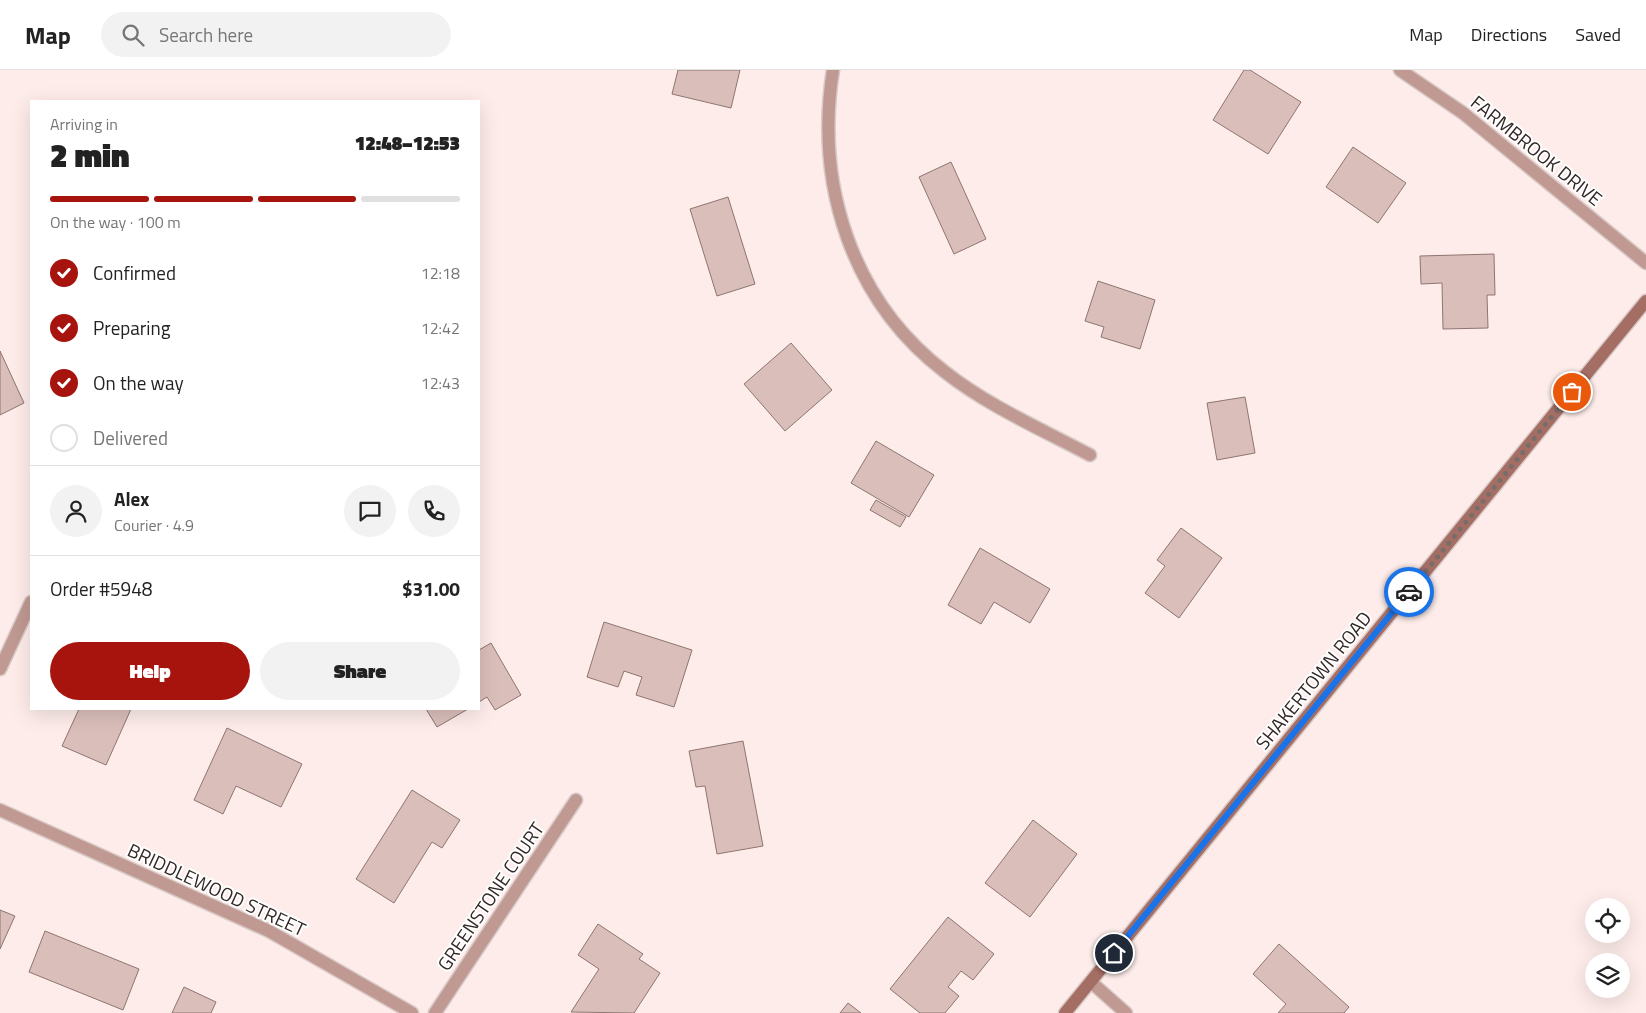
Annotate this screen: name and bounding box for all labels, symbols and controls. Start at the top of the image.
search box [101,12,451,57]
text: Map [25,17,71,53]
text: Search here [159,20,253,49]
icon: search [119,21,147,49]
text: Map [1409,21,1443,48]
text: Directions [1471,21,1547,48]
text: Saved [1575,21,1621,48]
street label: FARMBROOK DRIVE [1465,88,1609,212]
text: Arriving in [50,112,118,136]
text: 12:48–12:53 [355,128,460,157]
text: 2 min [50,131,130,179]
text: On the way · 100 m [50,210,181,234]
text: Confirmed [93,258,176,287]
icon: check [50,259,78,287]
text: 12:18 [421,261,460,285]
text: Preparing [93,313,170,342]
icon: check [50,314,78,342]
text: 12:42 [421,316,460,340]
text: On the way [93,368,184,397]
icon: check [50,369,78,397]
text: 12:43 [421,371,460,395]
pin [1551,371,1593,413]
icon: bag [1558,378,1586,406]
text: Delivered [93,423,168,452]
text: Alex [114,484,149,513]
button: person [50,485,102,537]
button: chat [344,485,396,537]
button: phone [408,485,460,537]
text: Courier · 4.9 [114,513,194,537]
courier [1384,567,1434,617]
text: Order #5948 [50,574,152,603]
text: $31.00 [402,574,460,603]
icon: car [1395,578,1423,606]
street label: SHAKERTOWN ROAD [1248,604,1378,756]
button: Help [50,642,250,700]
button: Share [260,642,460,700]
street label: GREENSTONE COURT [429,816,551,976]
street label: BRIDDLEWOOD STREET [123,835,311,943]
map controls [1585,898,1630,998]
button: locate [1585,898,1630,943]
pin [1093,932,1135,974]
icon: home [1100,939,1128,967]
button: layers [1585,953,1630,998]

